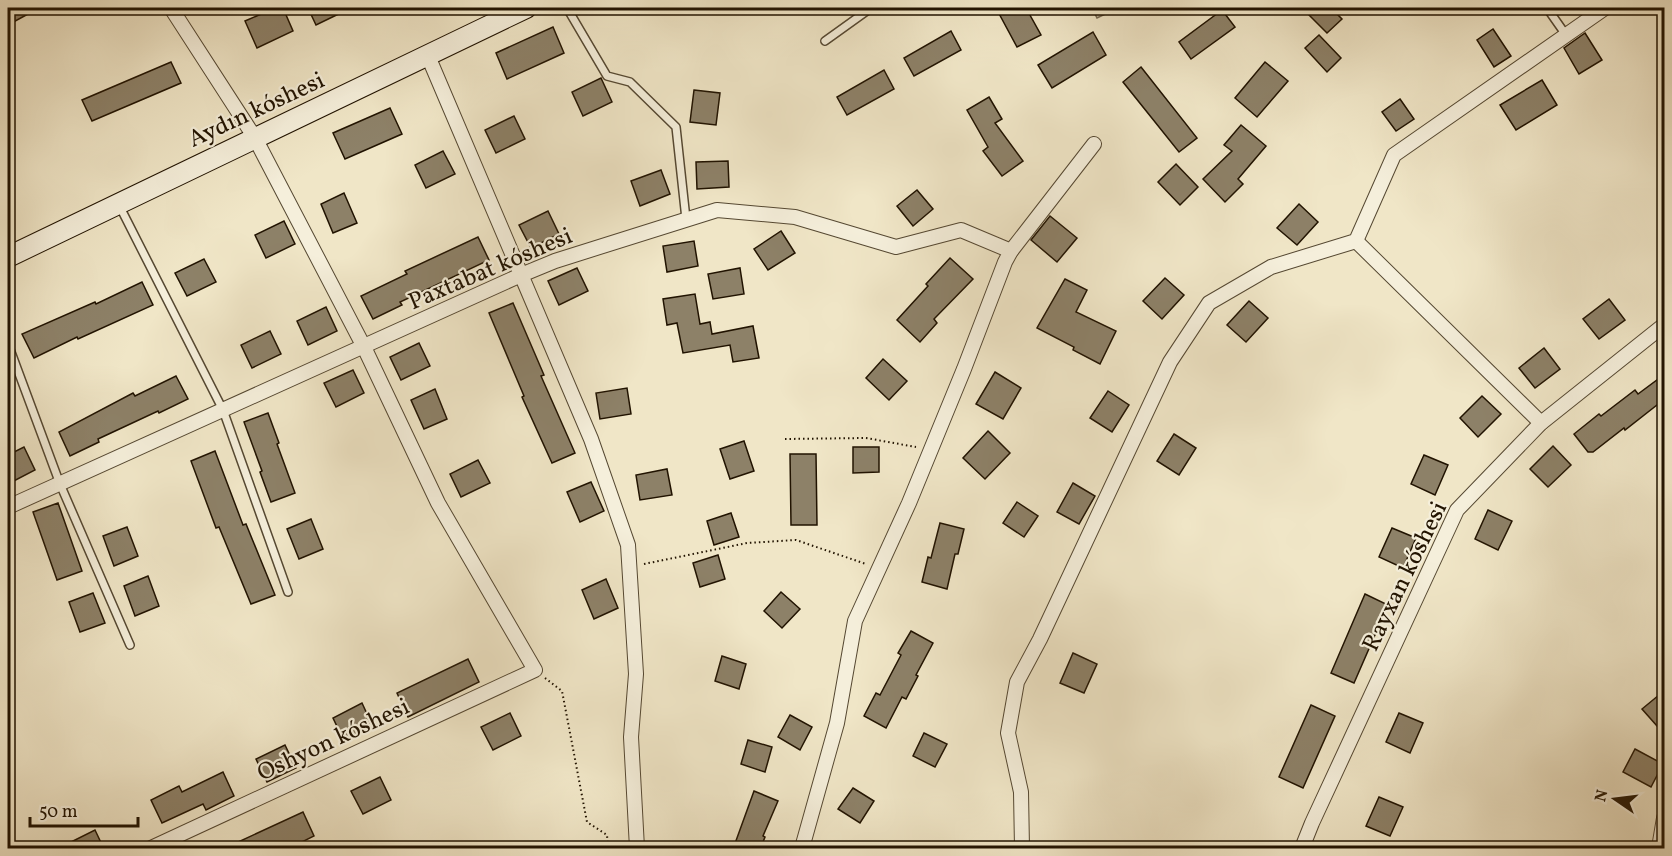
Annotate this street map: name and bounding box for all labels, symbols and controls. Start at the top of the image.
street label: Aydın kóshesi [183,64,331,157]
street label: Paxtabat kóshesi [403,220,578,320]
street label: Rayxan kóshesi [1355,496,1457,658]
street label: Oshyon kóshesi [252,691,416,791]
north arrow [1585,769,1645,829]
text: N [1590,787,1615,804]
scale bar [30,790,138,828]
text: 50 m [39,800,78,825]

